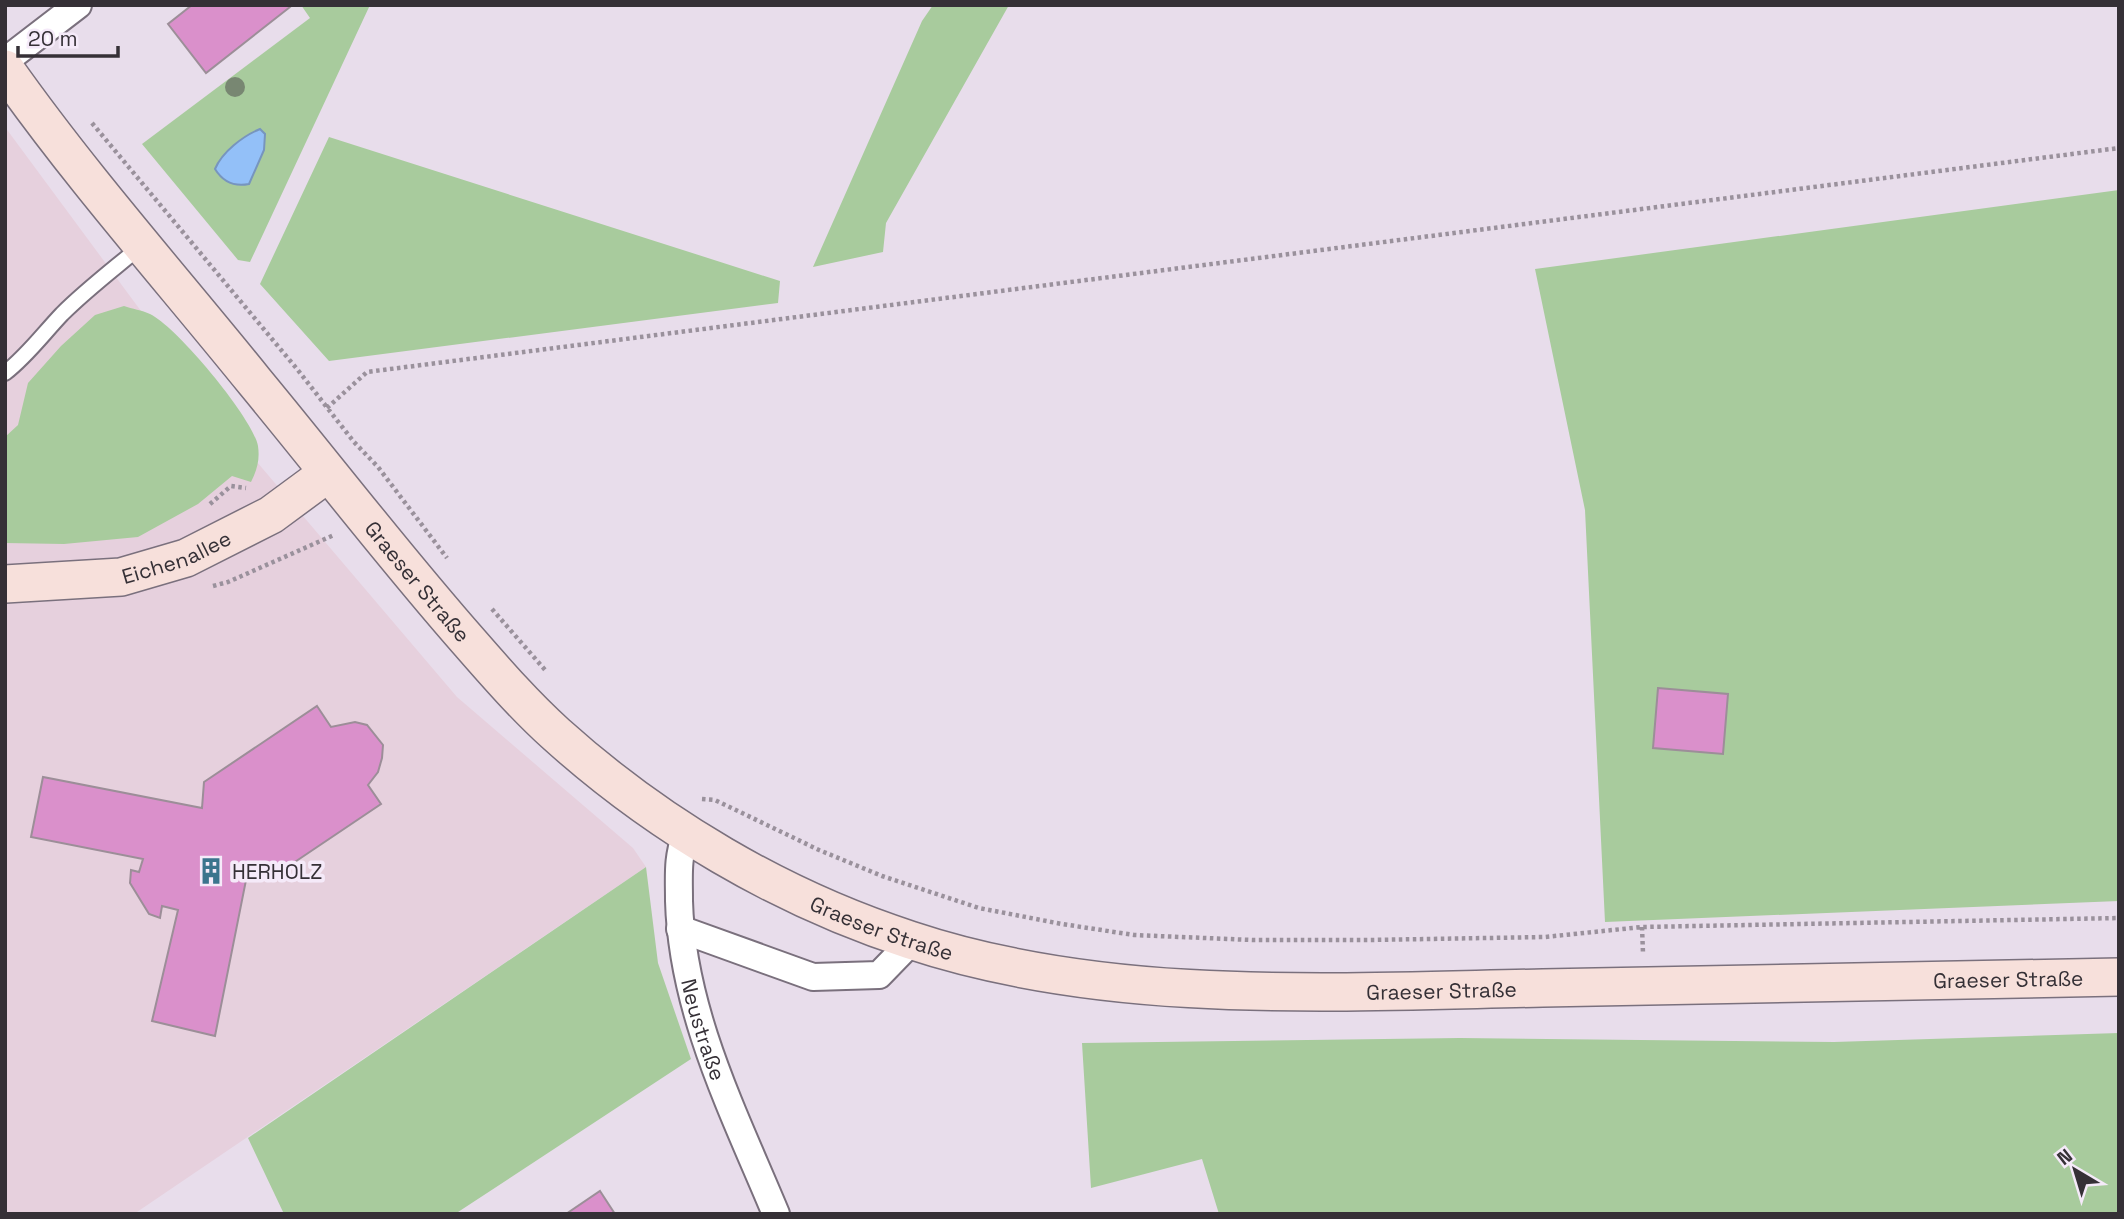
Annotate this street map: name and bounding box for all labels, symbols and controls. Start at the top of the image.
scale bar [18,14,117,58]
text: 20 m [28,25,78,52]
street label: Graeser Straße [359,515,476,648]
street label: Eichenallee [118,524,235,590]
building icon: HERHOLZ [196,856,226,886]
place label: HERHOLZ [232,858,322,885]
street label: Graeser Straße [806,889,956,966]
street label: Graeser Straße [1933,964,2084,994]
street label: Graeser Straße [1366,975,1517,1005]
street label: Neustraße [676,976,732,1084]
north arrow [2040,1135,2110,1205]
text: N [2052,1143,2078,1171]

